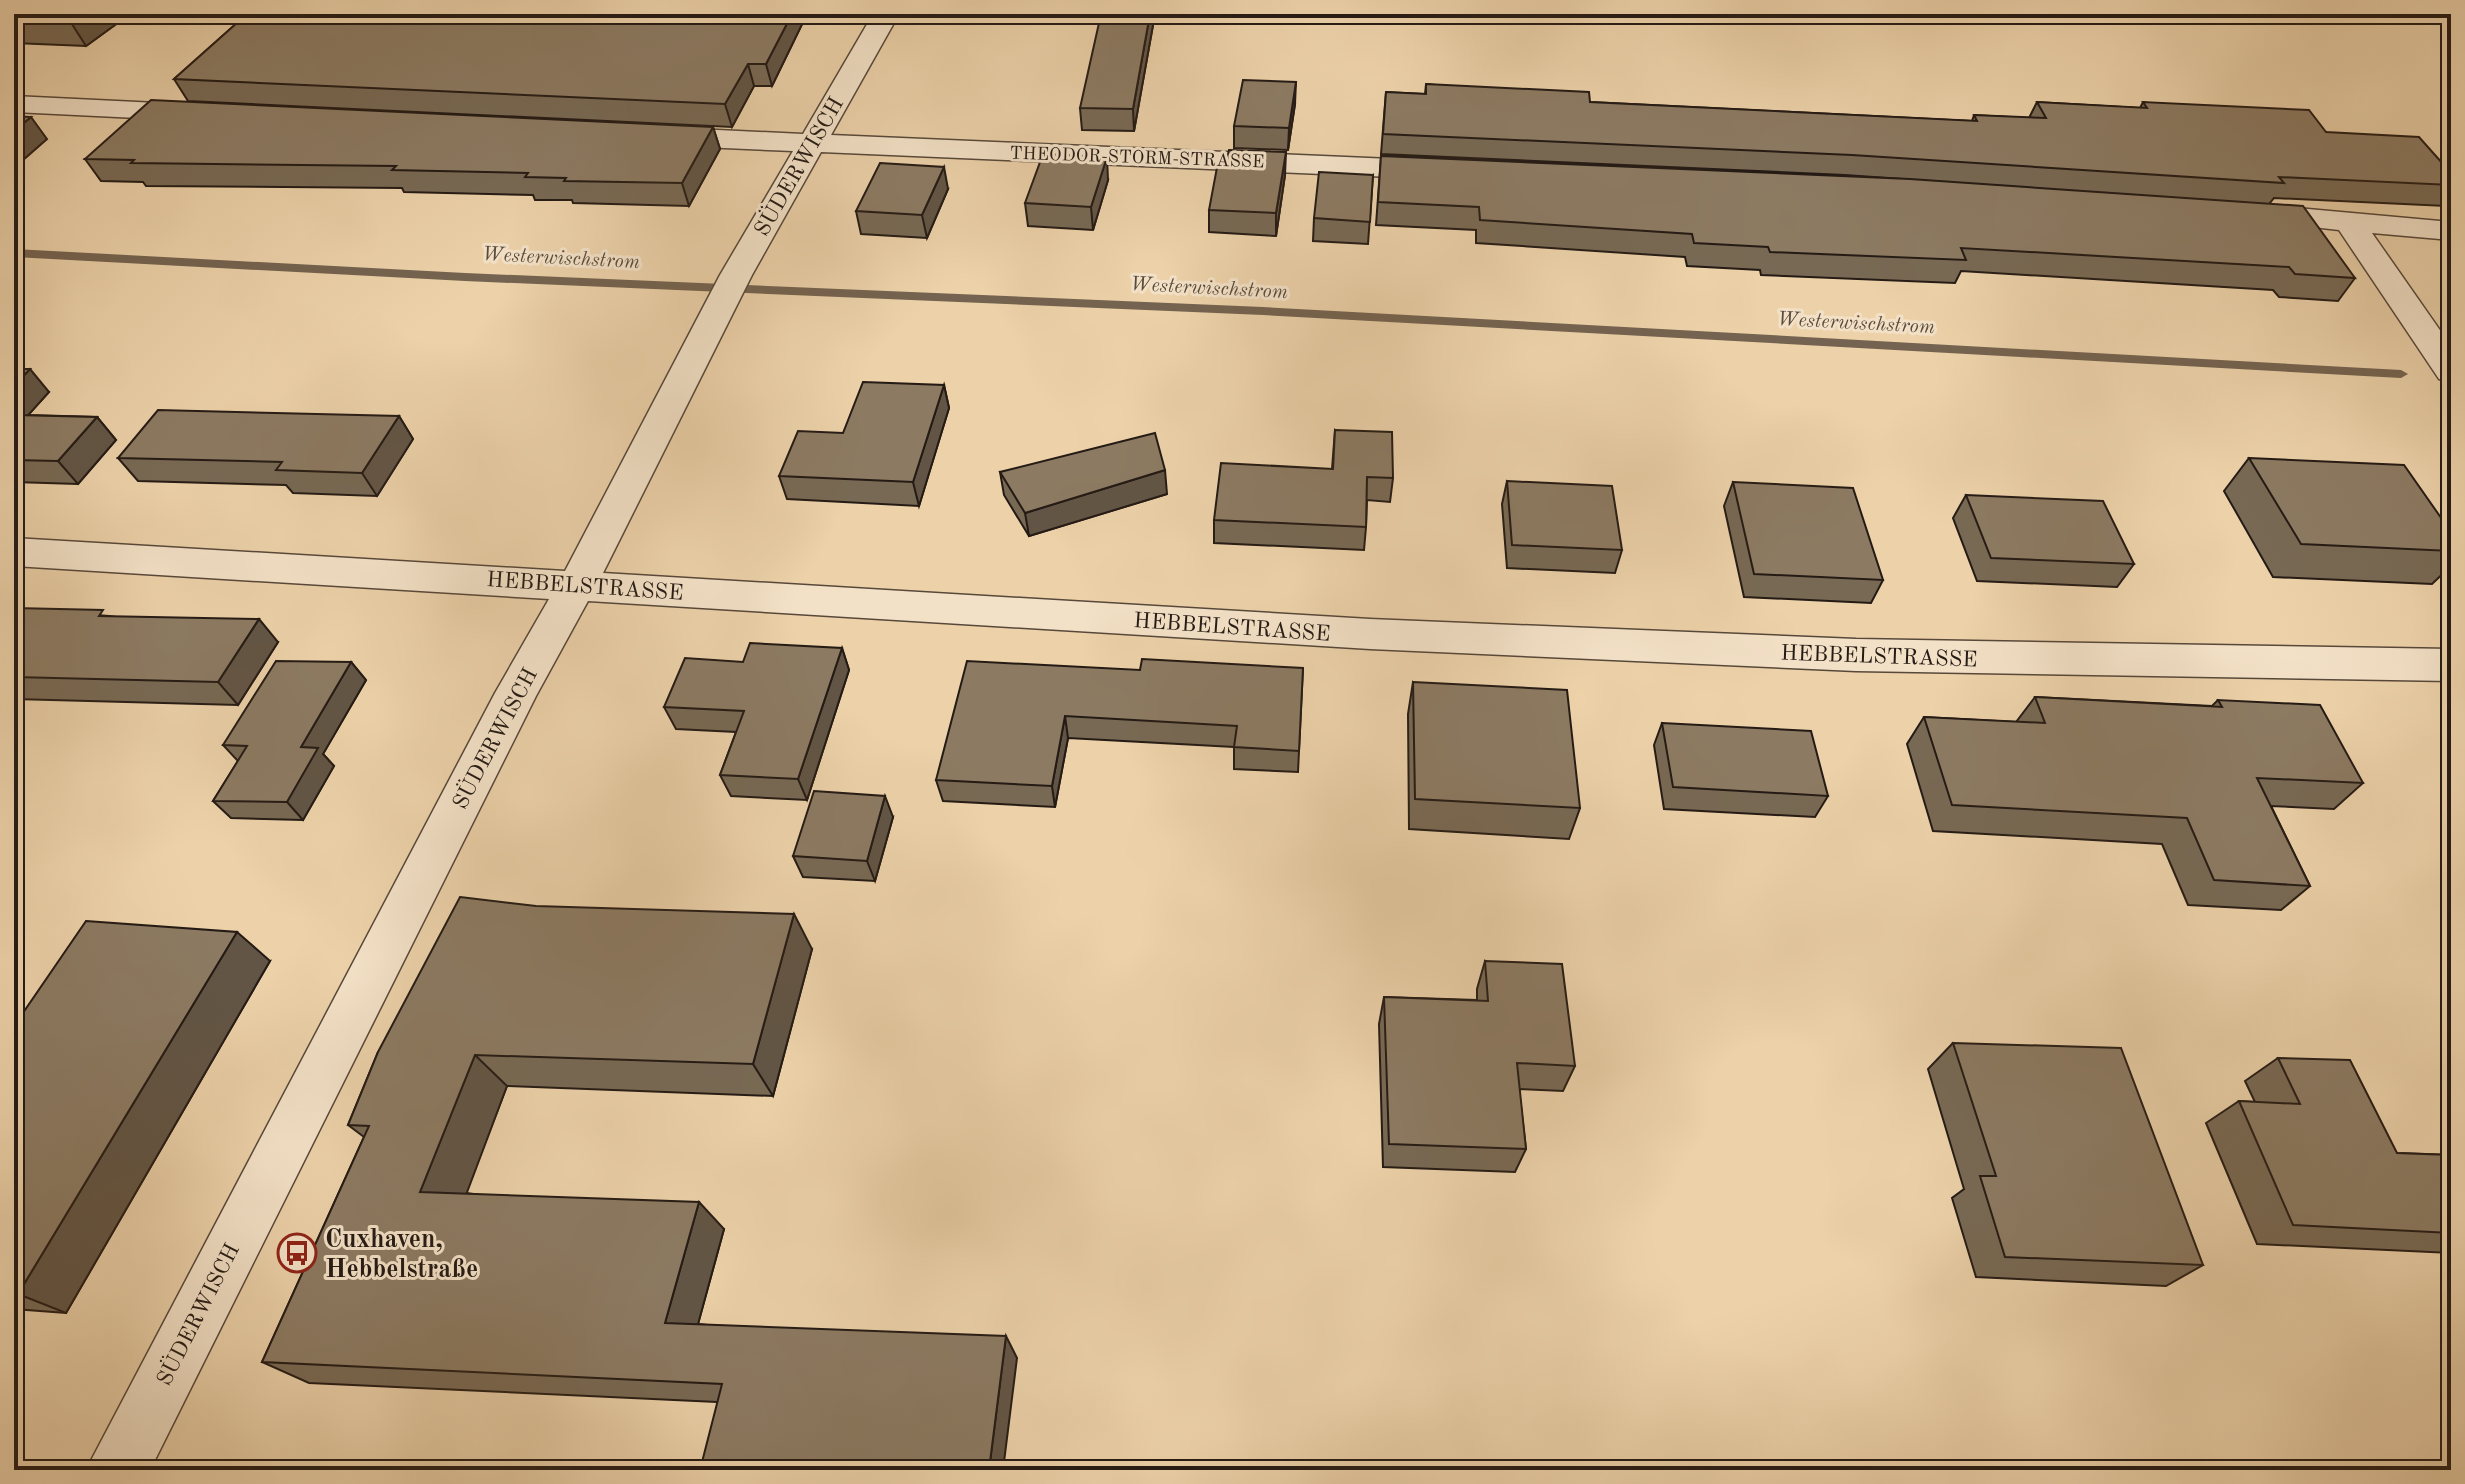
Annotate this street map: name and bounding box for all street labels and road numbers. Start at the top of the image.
street label: SÜDERWISCH [749,92,848,240]
street label: THEODOR-STORM-STRASSE [1009,145,1265,171]
street label: HEBBELSTRASSE [486,569,684,605]
street label: HEBBELSTRASSE [1133,610,1331,646]
street label: HEBBELSTRASSE [1780,643,1978,671]
street label: SÜDERWISCH [447,663,542,813]
street label: SÜDERWISCH [151,1239,244,1390]

